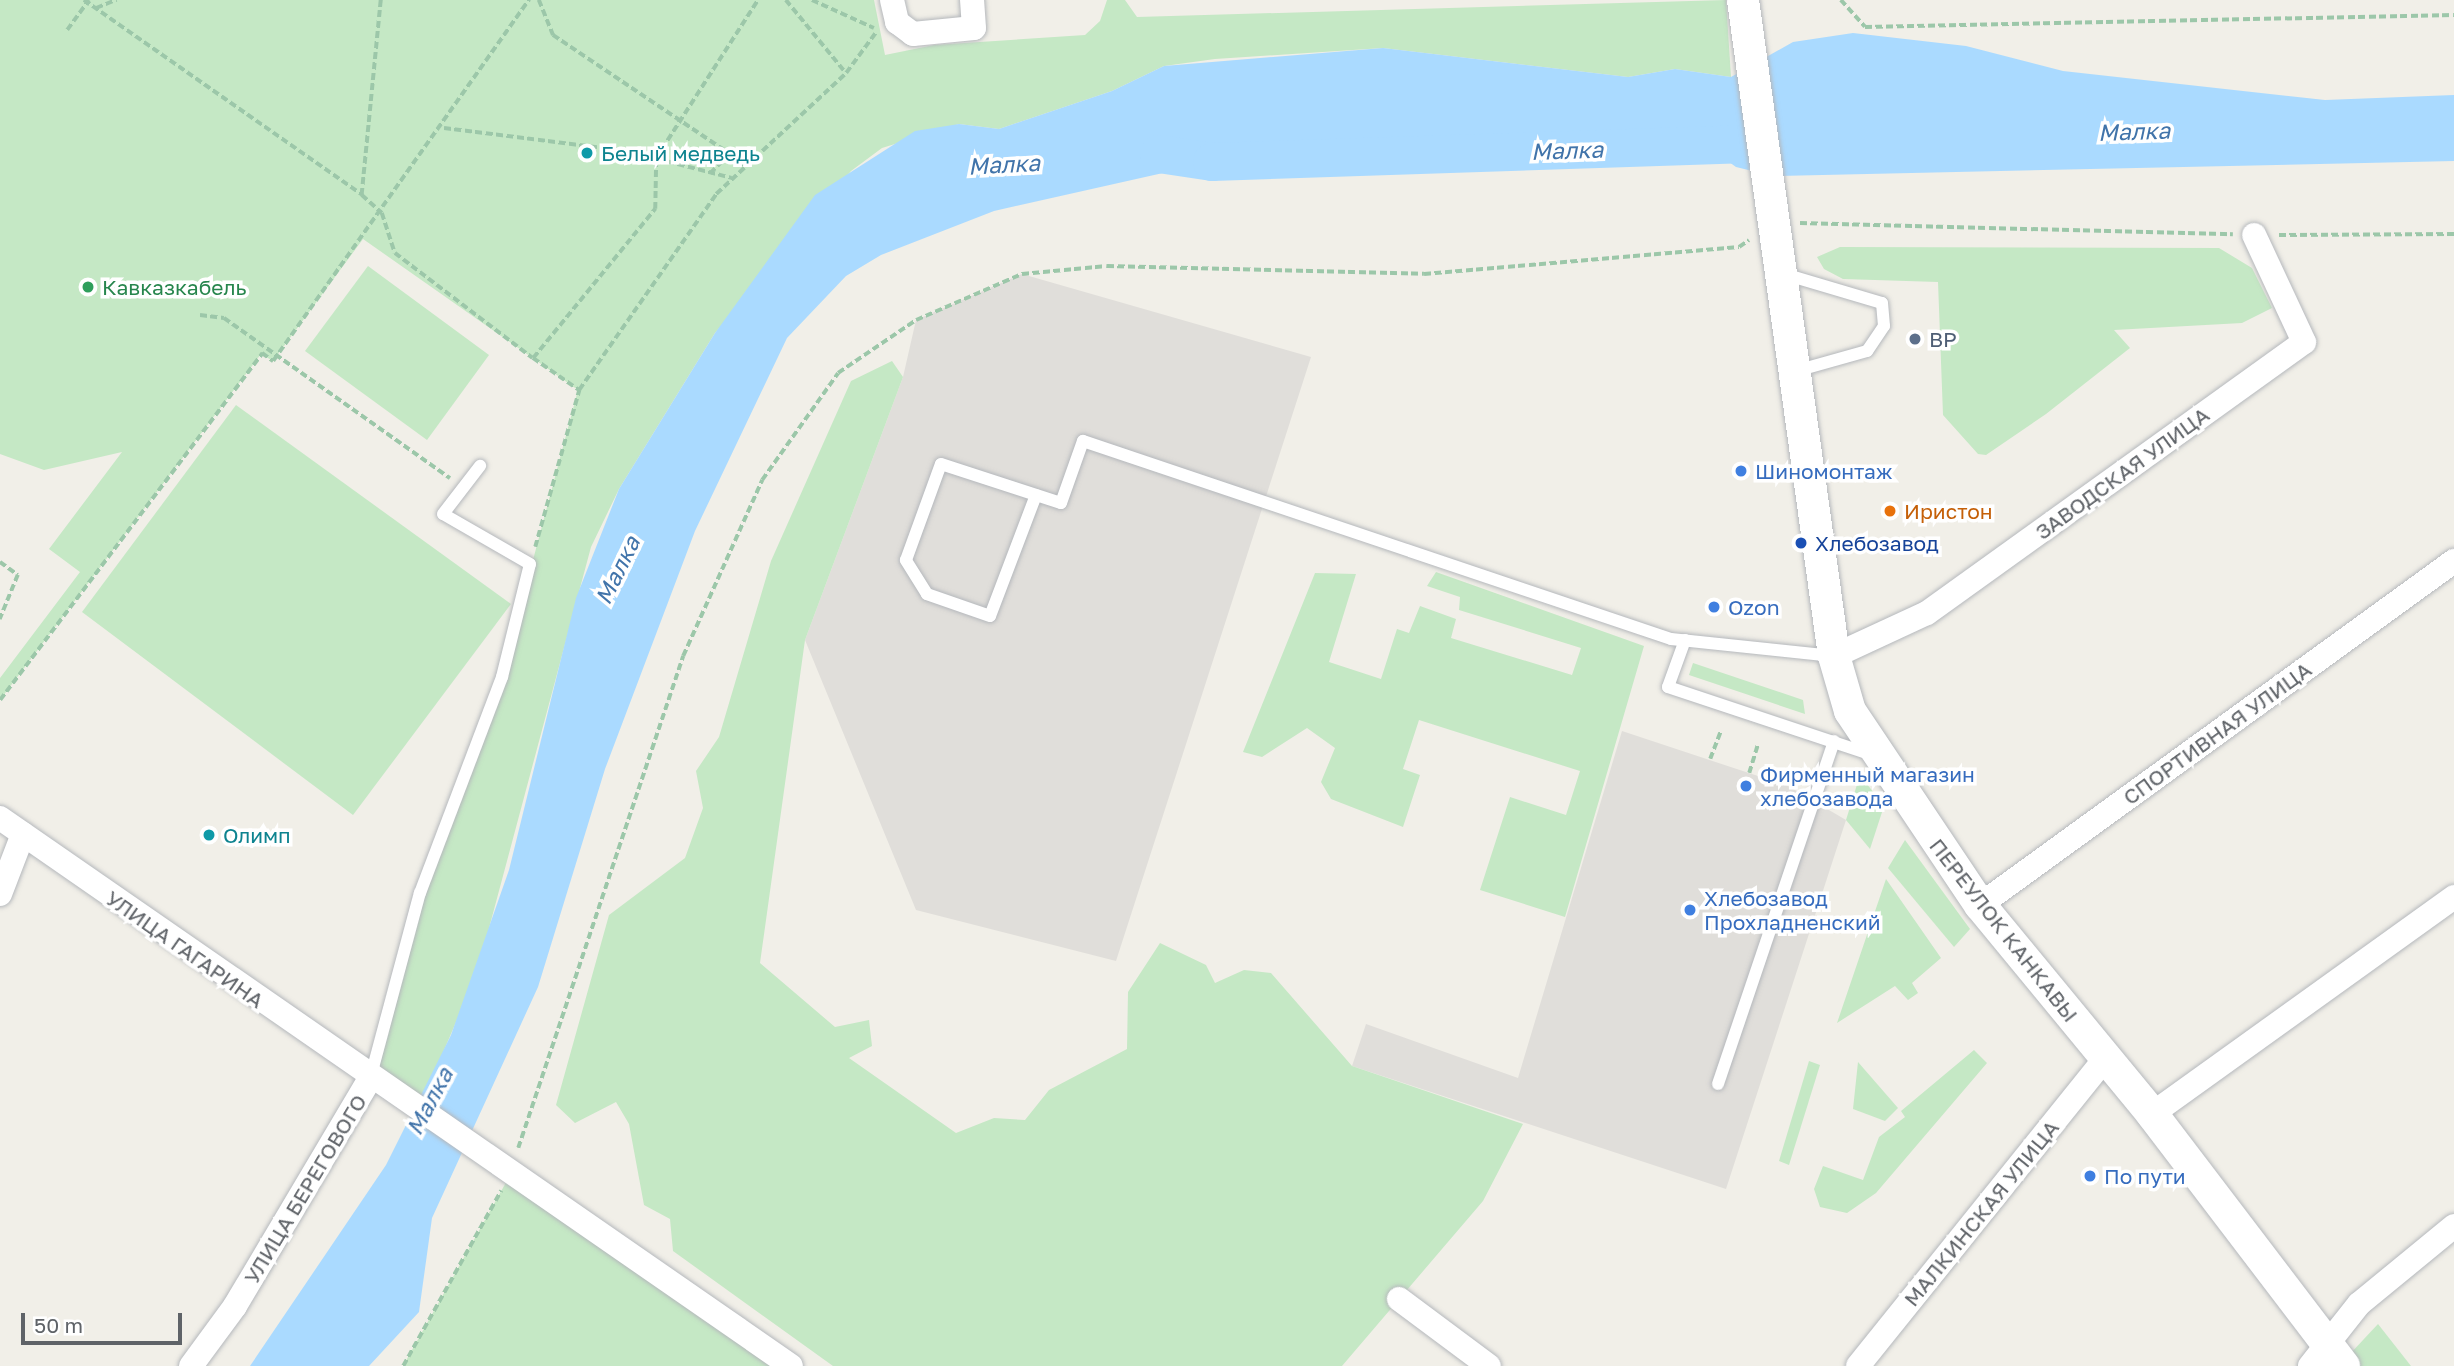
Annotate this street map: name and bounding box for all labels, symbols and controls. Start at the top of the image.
water label: Малка [2097,116,2171,146]
water label: Малка [1530,135,1604,165]
place label: Белый медведь [601,140,760,166]
marker: Белый медведь [579,145,595,161]
water label: Малка [967,148,1041,180]
place label: Кавказкабель [102,274,246,300]
marker: Кавказкабель [80,279,96,295]
place label: BP [1929,326,1957,352]
marker: BP [1907,331,1923,347]
street label: ЗАВОДСКАЯ УЛИЦА [2030,401,2214,545]
place label: Шиномонтаж [1755,458,1893,484]
marker: Шиномонтаж [1733,463,1749,479]
place label: Иристон [1904,498,1993,524]
marker: Иристон [1882,503,1898,519]
place label: Хлебозавод [1815,530,1939,556]
water label: Малка [589,531,645,609]
marker: Хлебозавод [1793,535,1809,551]
place label: Ozon [1728,594,1780,620]
marker: Ozon [1706,599,1722,615]
street label: СПОРТИВНАЯ УЛИЦА [2118,656,2316,810]
place label: Фирменный магазин хлебозавода [1760,761,1975,811]
marker: Фирменный магазин хлебозавода [1738,778,1754,794]
place label: Олимп [223,822,291,848]
marker: Олимп [201,827,217,843]
street label: ПЕРЕУЛОК КАНКАВЫ [1925,833,2083,1027]
street label: УЛИЦА ГАГАРИНА [101,885,269,1013]
place label: Хлебозавод Прохладненский [1704,885,1881,935]
marker: Хлебозавод Прохладненский [1682,902,1698,918]
water label: Малка [400,1063,458,1139]
street label: УЛИЦА БЕРЕГОВОГО [238,1090,372,1288]
street label: МАЛКИНСКАЯ УЛИЦА [1898,1115,2064,1311]
place label: По пути [2104,1163,2185,1189]
marker: По пути [2082,1168,2098,1184]
scale bar [24,1300,186,1344]
text: 50 m [34,1312,83,1338]

